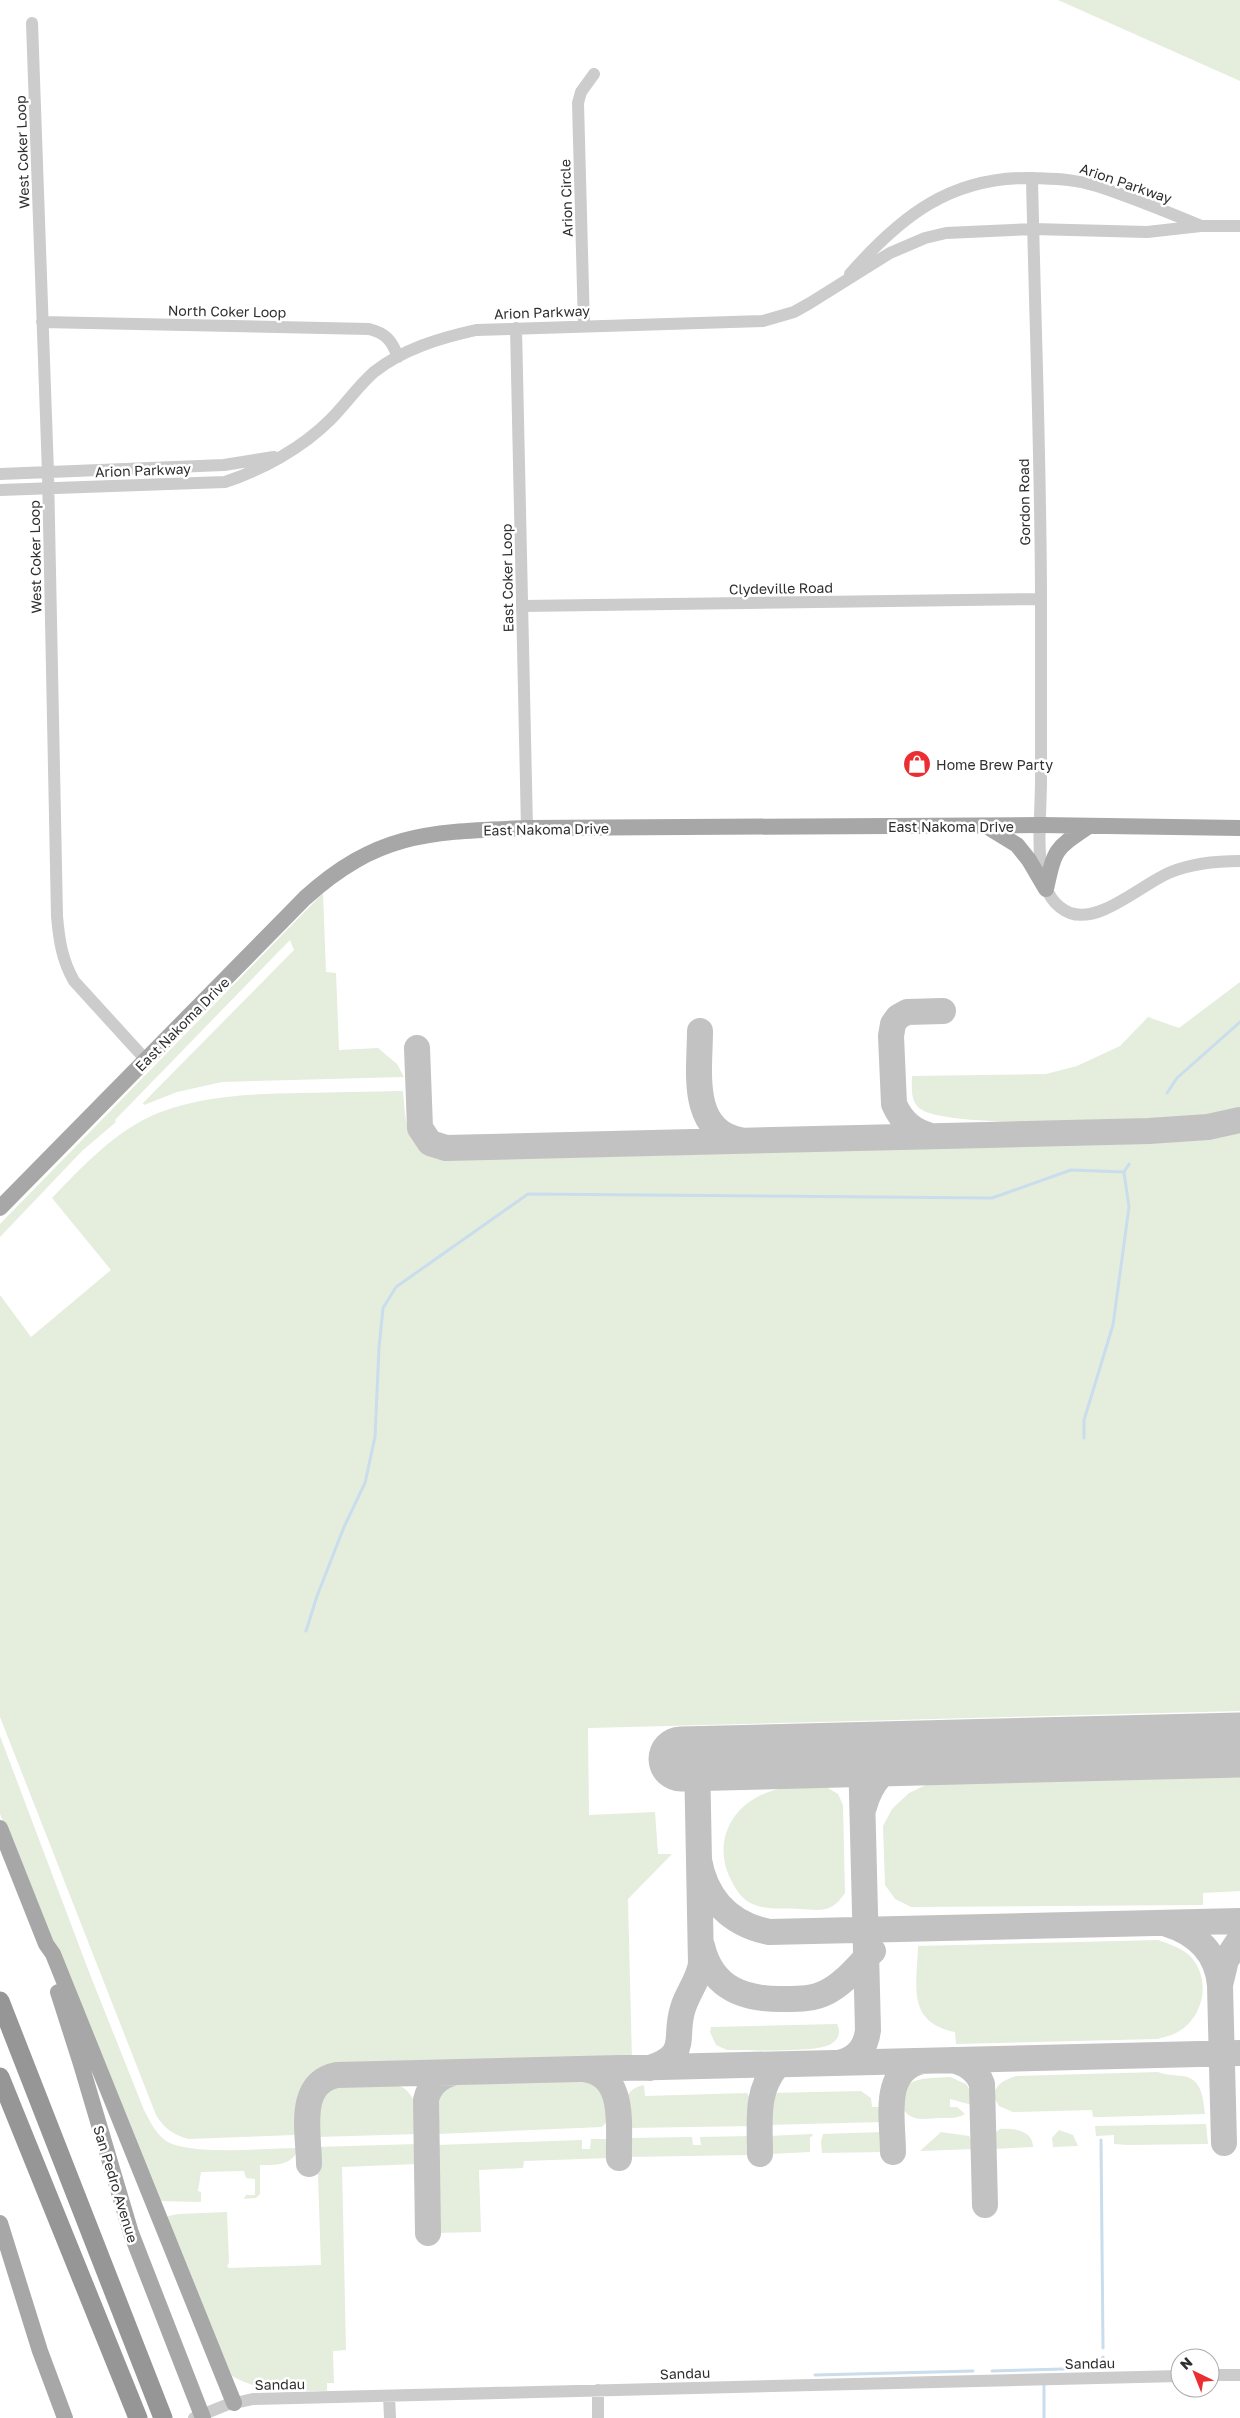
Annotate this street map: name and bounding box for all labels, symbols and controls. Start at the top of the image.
street label: West Coker Loop [12,95,32,209]
street label: Arion Circle [556,159,576,237]
street label: Arion Parkway [1078,159,1174,207]
street label: North Coker Loop [168,301,286,321]
street label: Arion Parkway [494,302,590,322]
street label: Gordon Road [1015,458,1033,546]
street label: Arion Parkway [95,460,191,480]
street label: West Coker Loop [26,500,44,614]
street label: East Coker Loop [498,524,516,632]
street label: Clydeville Road [729,579,833,597]
shop icon: Home Brew Party [902,749,932,779]
place label: Home Brew Party [936,756,1053,773]
street label: East Nakoma Drive [888,818,1014,835]
street label: East Nakoma Drive [483,819,609,839]
street label: East Nakoma Drive [131,973,233,1075]
street label: San Pedro Avenue [90,2123,142,2245]
north arrow [1170,2348,1220,2398]
text: N [1176,2353,1195,2373]
street label: Sandau [1065,2354,1115,2372]
street label: Sandau [659,2364,711,2382]
street label: Sandau [255,2375,305,2393]

